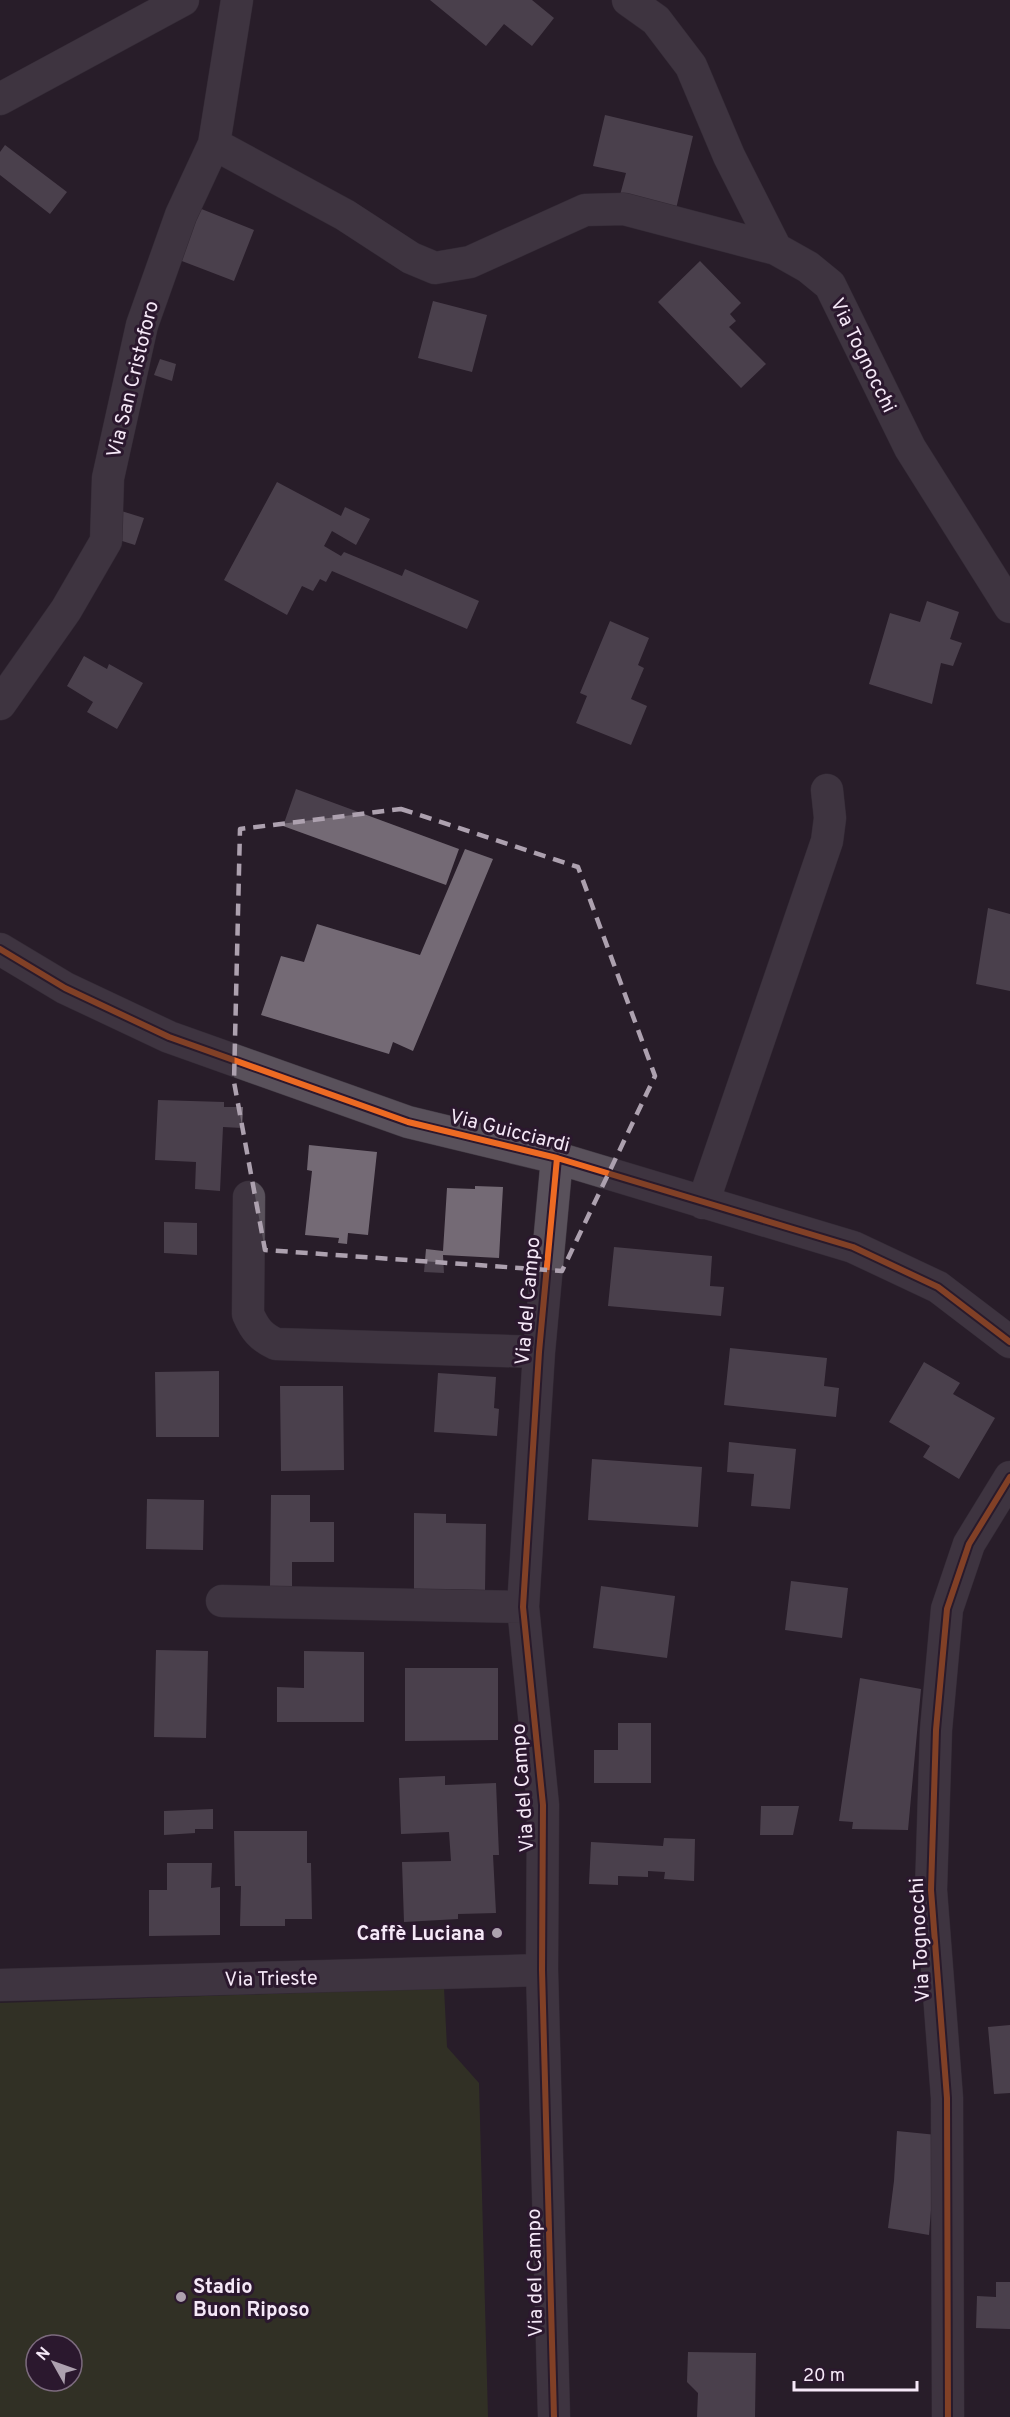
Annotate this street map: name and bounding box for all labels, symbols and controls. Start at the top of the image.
street label: Via Tognocchi [823,294,901,418]
street label: Via San Cristoforo [102,298,166,461]
street label: Via Guicciardi [447,1104,572,1159]
street label: Via del Campo [510,1236,548,1367]
street label: Via del Campo [507,1723,541,1853]
street label: Via Tognocchi [905,1877,937,2003]
place label: Caffè Luciana [356,1922,485,1948]
marker: Caffè Luciana [490,1926,504,1940]
street label: Via Trieste [224,1966,318,1994]
street label: Via del Campo [522,2208,550,2338]
place label: Stadio Buon Riposo [193,2275,310,2324]
marker: Stadio Buon Riposo [174,2290,188,2304]
north arrow [24,2333,84,2393]
text: N [33,2344,55,2365]
scale bar [794,2354,917,2392]
text: 20 m [803,2365,845,2388]

